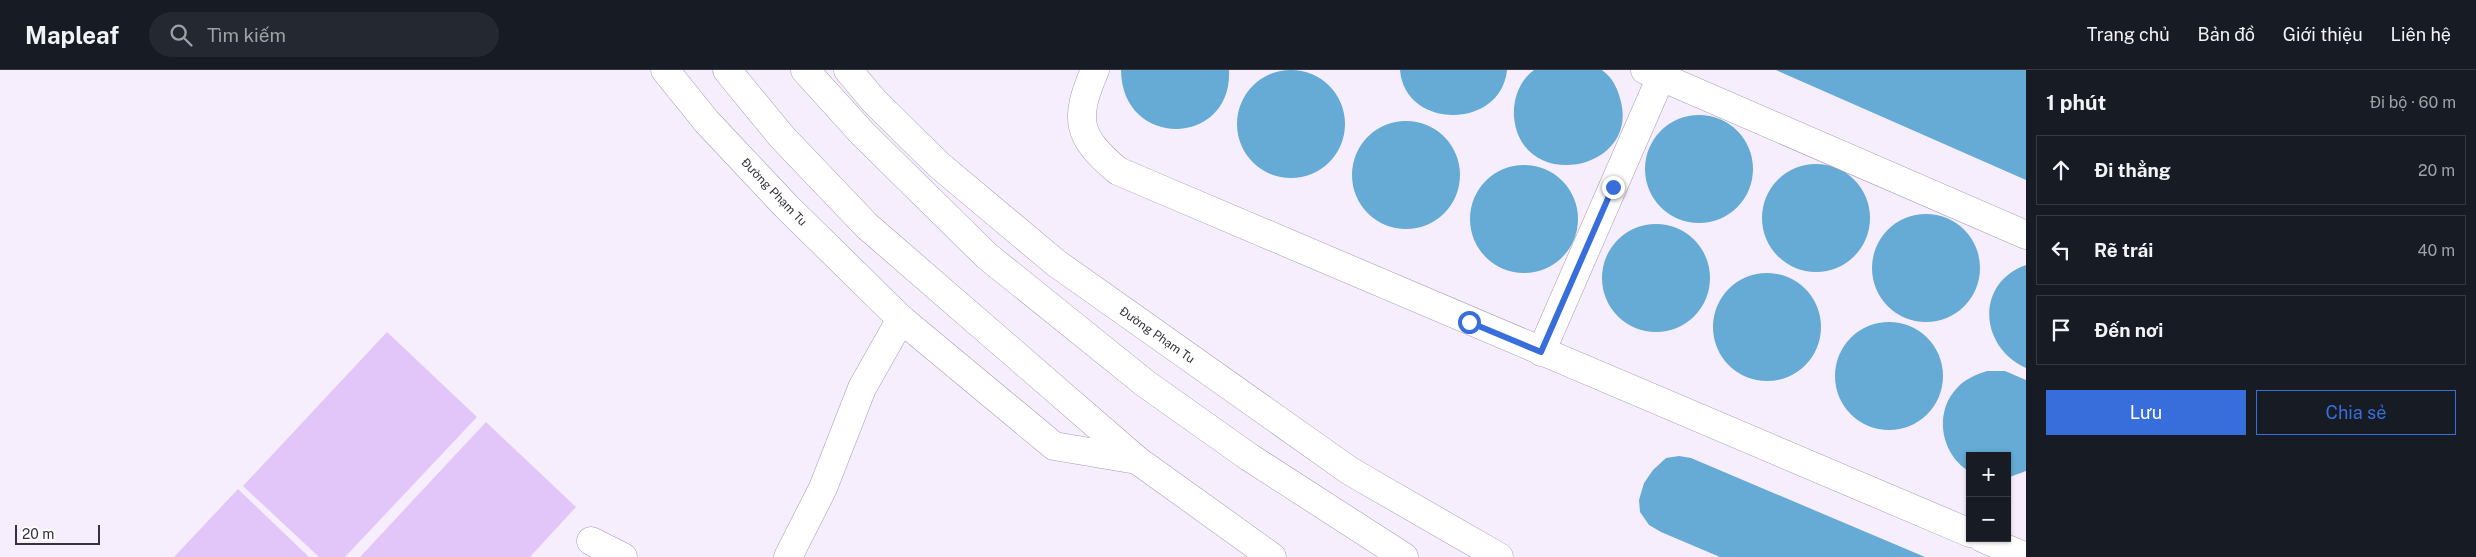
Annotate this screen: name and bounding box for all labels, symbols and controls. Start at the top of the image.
search box [149,12,499,57]
text: Mapleaf [25,21,119,49]
icon: search [167,21,195,49]
text: Tìm kiếm [207,24,286,46]
text: Trang chủ [2087,24,2170,45]
text: Bản đồ [2198,24,2255,45]
text: Giới thiệu [2283,24,2363,45]
text: Liên hệ [2391,24,2451,45]
text: 1 phút [2046,90,2106,115]
text: Đi bộ · 60 m [2370,93,2456,112]
street label: Đường Phạm Tu [738,155,810,229]
icon: ahead [2047,156,2075,184]
text: Đi thẳng [2094,159,2171,181]
text: 20 m [2418,161,2455,180]
route end [1602,176,1625,199]
icon: left [2047,236,2075,264]
text: Rẽ trái [2094,239,2153,261]
text: 40 m [2417,241,2455,260]
street label: Đường Phạm Tu [1117,304,1197,366]
route start [1458,311,1481,334]
icon: arrive [2047,316,2075,344]
text: Đến nơi [2094,319,2163,341]
button: Lưu [2046,390,2246,435]
button: Chia sẻ [2256,390,2456,435]
map controls [1966,452,2011,542]
button: + [1966,452,2011,497]
button: − [1966,497,2011,542]
scale bar [15,522,100,545]
text: 20 m [22,526,54,542]

